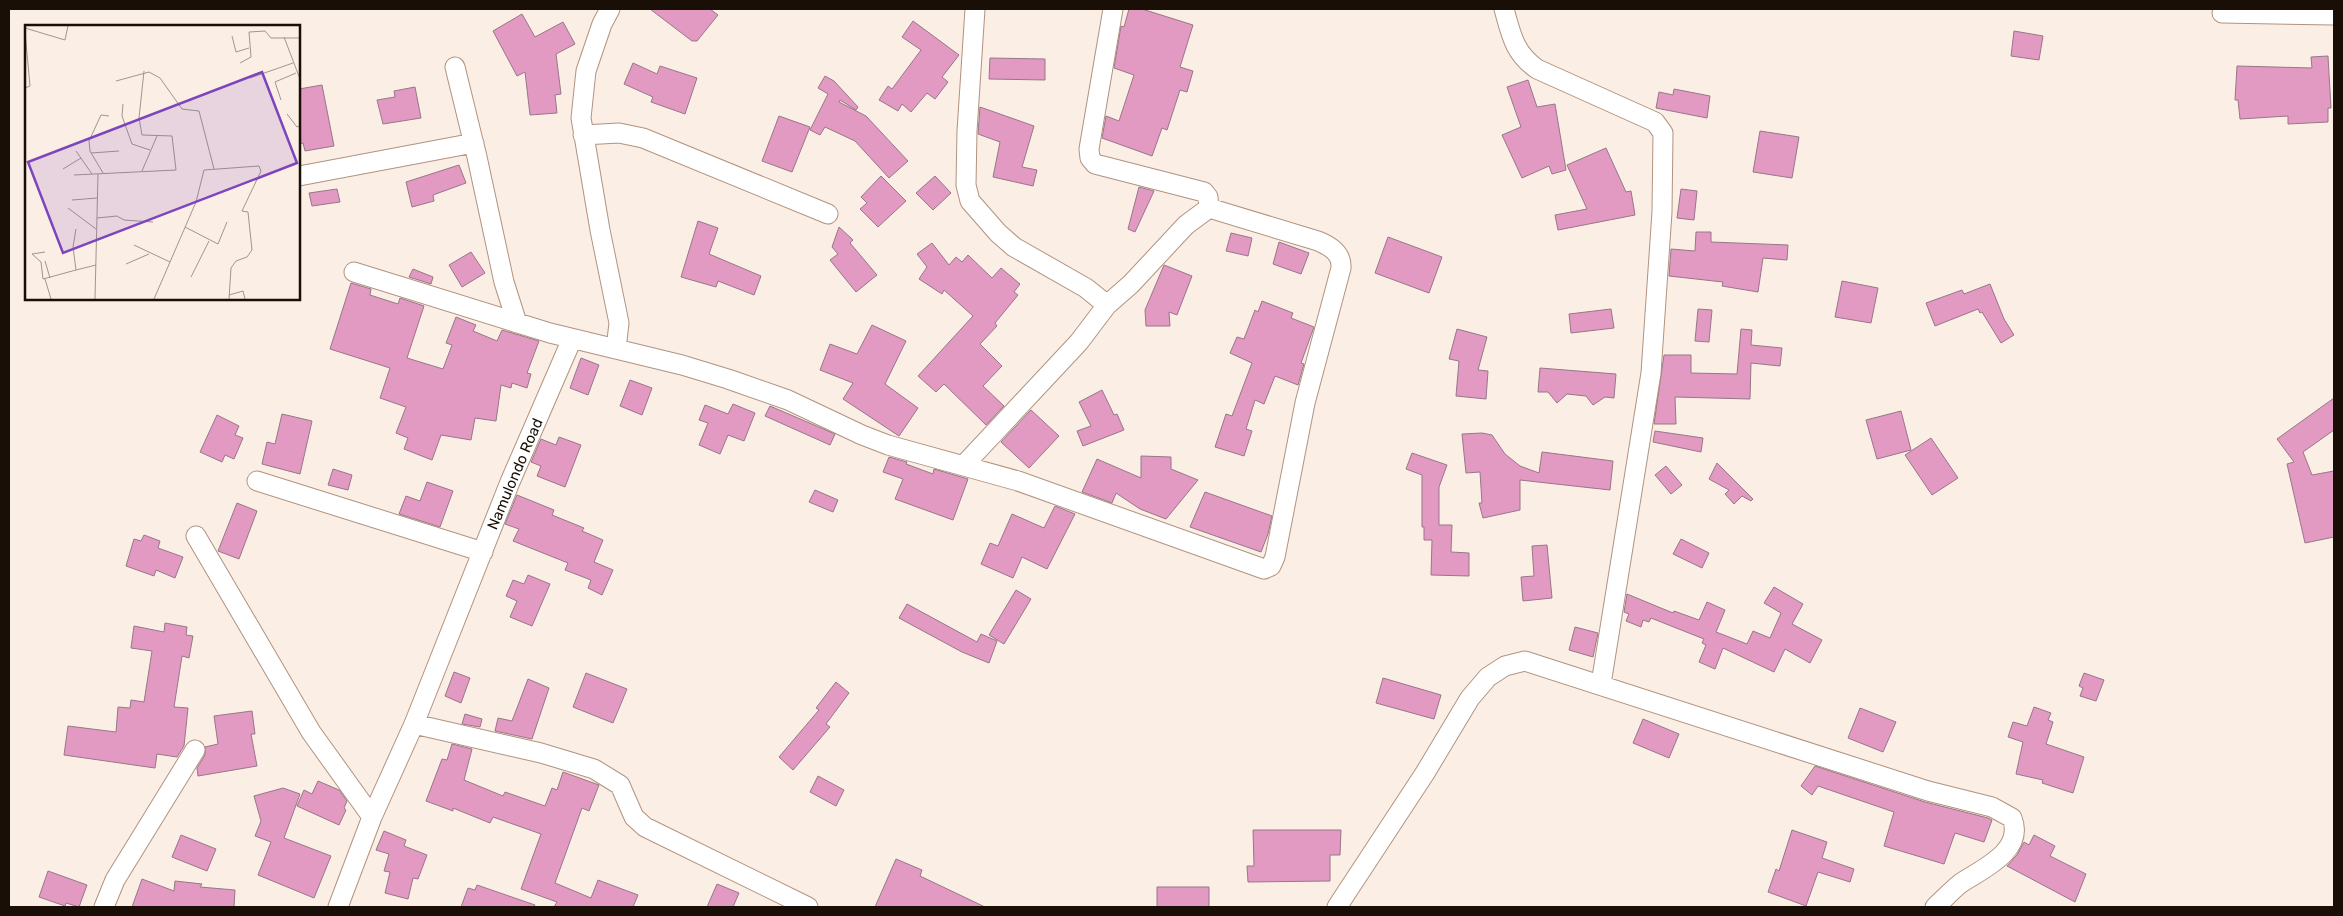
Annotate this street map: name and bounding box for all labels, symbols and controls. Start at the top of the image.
inset map [25,25,300,300]
street label: Namulondo Road [483,416,547,532]

